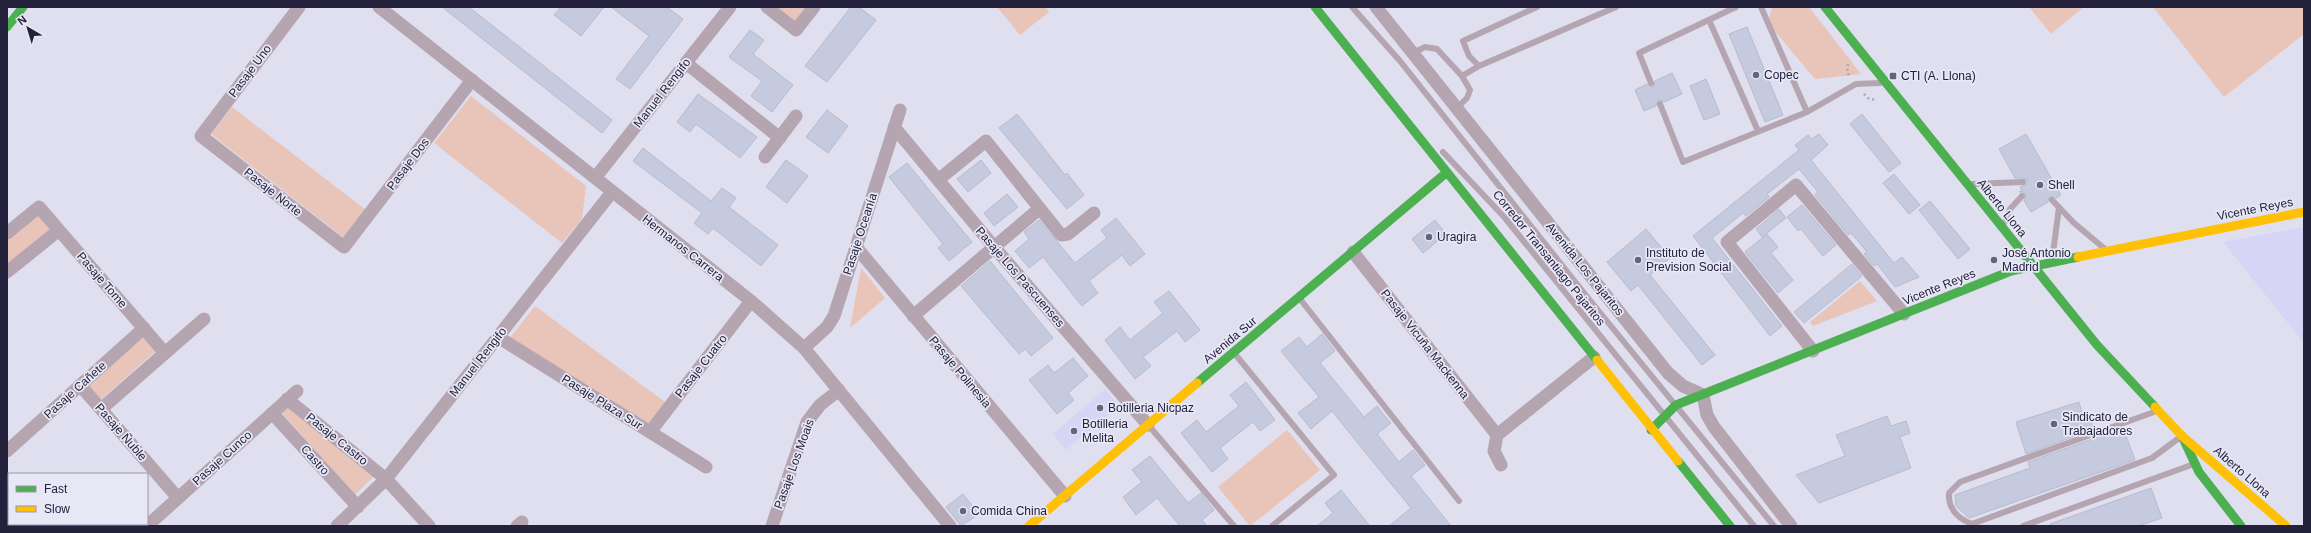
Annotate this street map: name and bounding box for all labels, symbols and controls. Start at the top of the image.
north arrow [8,8,48,48]
text: N [15,13,29,27]
street label: Pasaje Uno [226,42,274,100]
street label: Manuel Rengifo [631,55,694,130]
place label: Copec [1764,68,1799,82]
place label: CTI (A. Llona) [1901,69,1976,83]
marker: Copec [1751,70,1761,80]
marker: CTI (A. Llona) [1888,71,1898,81]
street label: Pasaje Dos [384,135,432,193]
street label: Pasaje Norte [241,165,305,219]
street label: Alberto Llona [1974,176,2030,240]
place label: Shell [2048,178,2075,192]
marker: Shell [2035,180,2045,190]
street label: Corredor Transantiago Pajaritos [1490,188,1608,328]
street label: Pasaje Oceanía [840,191,880,277]
street label: Vicente Reyes [2216,195,2294,223]
street label: Hermanos Carrera [640,212,727,284]
street label: Avenida Los Pajaritos [1543,220,1627,318]
street label: Pasaje Los Pascuenses [973,224,1067,330]
place label: Uragira [1437,230,1477,244]
marker: Uragira [1424,232,1434,242]
place label: Instituto de Prevision Social [1646,246,1731,274]
place label: José Antonio Madrid [2002,246,2071,274]
street label: Pasaje Tome [74,249,130,311]
marker: Instituto de Prevision Social [1633,255,1643,265]
marker: José Antonio Madrid [1989,255,1999,265]
street label: Vicente Reyes [1901,266,1977,308]
street label: Pasaje Vicuña Mackenna [1378,286,1472,402]
street label: Avenida Sur [1201,314,1259,366]
street label: Manuel Rengifo [447,324,510,399]
street label: Pasaje Cuatro [672,331,730,400]
street label: Pasaje Polinesia [926,334,994,411]
street label: Pasaje Cañete [41,358,109,422]
street label: Pasaje Plaza Sur [559,372,645,432]
street label: Pasaje Ñuble [92,400,150,464]
place label: Botilleria Nicpaz [1108,401,1194,415]
marker: Botilleria Nicpaz [1095,403,1105,413]
street label: Pasaje Castro [303,410,371,468]
place label: Sindicato de Trabajadores [2062,410,2132,438]
street label: Pasaje Los Moais [771,417,817,511]
place label: Botilleria Melita [1082,417,1128,445]
marker: Sindicato de Trabajadores [2049,419,2059,429]
marker: Botilleria Melita [1069,426,1079,436]
street label: Pasaje Cunco [190,428,255,488]
street label: Castro [298,442,332,478]
street label: Alberto Llona [2211,444,2274,501]
legend [8,473,148,525]
text: Fast [44,482,68,496]
text: Slow [44,502,70,516]
place label: Comida China [971,504,1047,518]
marker: Comida China [958,506,968,516]

